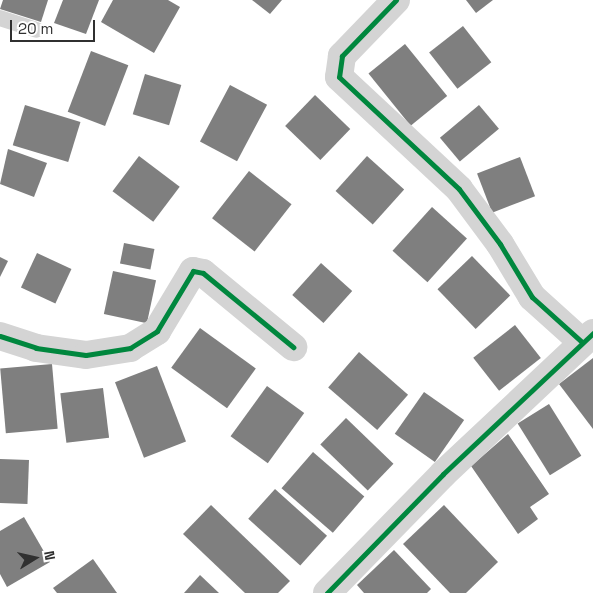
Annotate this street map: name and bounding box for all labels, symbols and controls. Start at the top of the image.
scale bar [12,10,98,42]
text: 20 m [18,19,53,38]
north arrow [10,533,60,583]
text: N [40,549,59,562]

